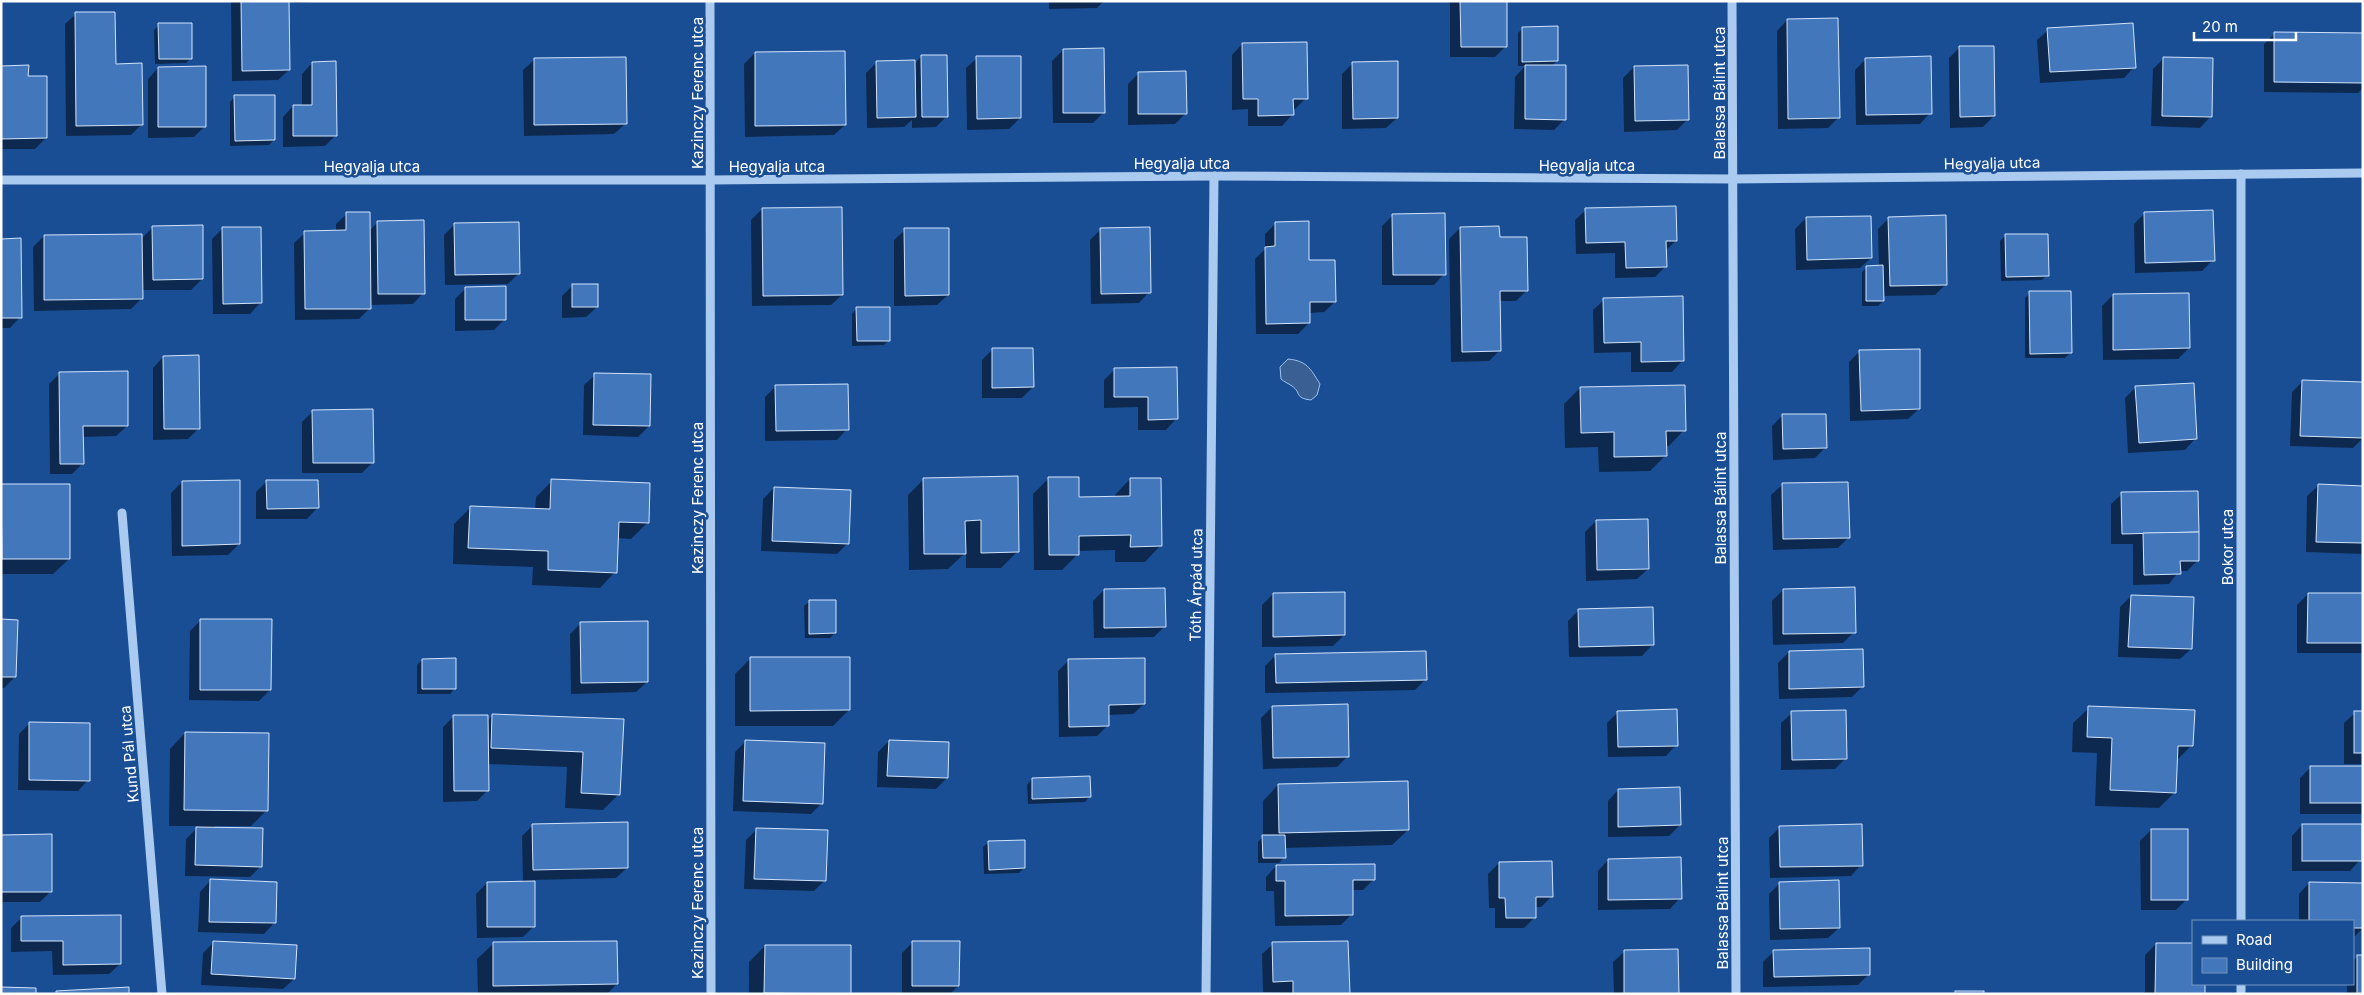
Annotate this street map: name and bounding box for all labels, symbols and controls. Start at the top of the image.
scale bar [2194,10,2296,42]
street label: Kazinczy Ferenc utca [688,17,707,169]
text: 20 m [2202,17,2238,36]
street label: Balassa Bálint utca [1710,26,1729,160]
street label: Hegyalja utca [1944,153,2040,173]
street label: Hegyalja utca [1134,154,1230,173]
street label: Hegyalja utca [1539,156,1635,175]
street label: Hegyalja utca [324,157,420,176]
street label: Hegyalja utca [729,157,825,176]
street label: Kazinczy Ferenc utca [688,422,707,574]
street label: Balassa Bálint utca [1711,431,1730,565]
street label: Bokor utca [2218,509,2237,585]
street label: Tóth Árpád utca [1186,528,1206,642]
street label: Kund Pál utca [115,705,143,803]
street label: Kazinczy Ferenc utca [688,827,707,979]
street label: Balassa Bálint utca [1713,836,1732,970]
legend [2192,920,2354,985]
text: Road [2236,930,2272,949]
text: Building [2236,955,2293,974]

